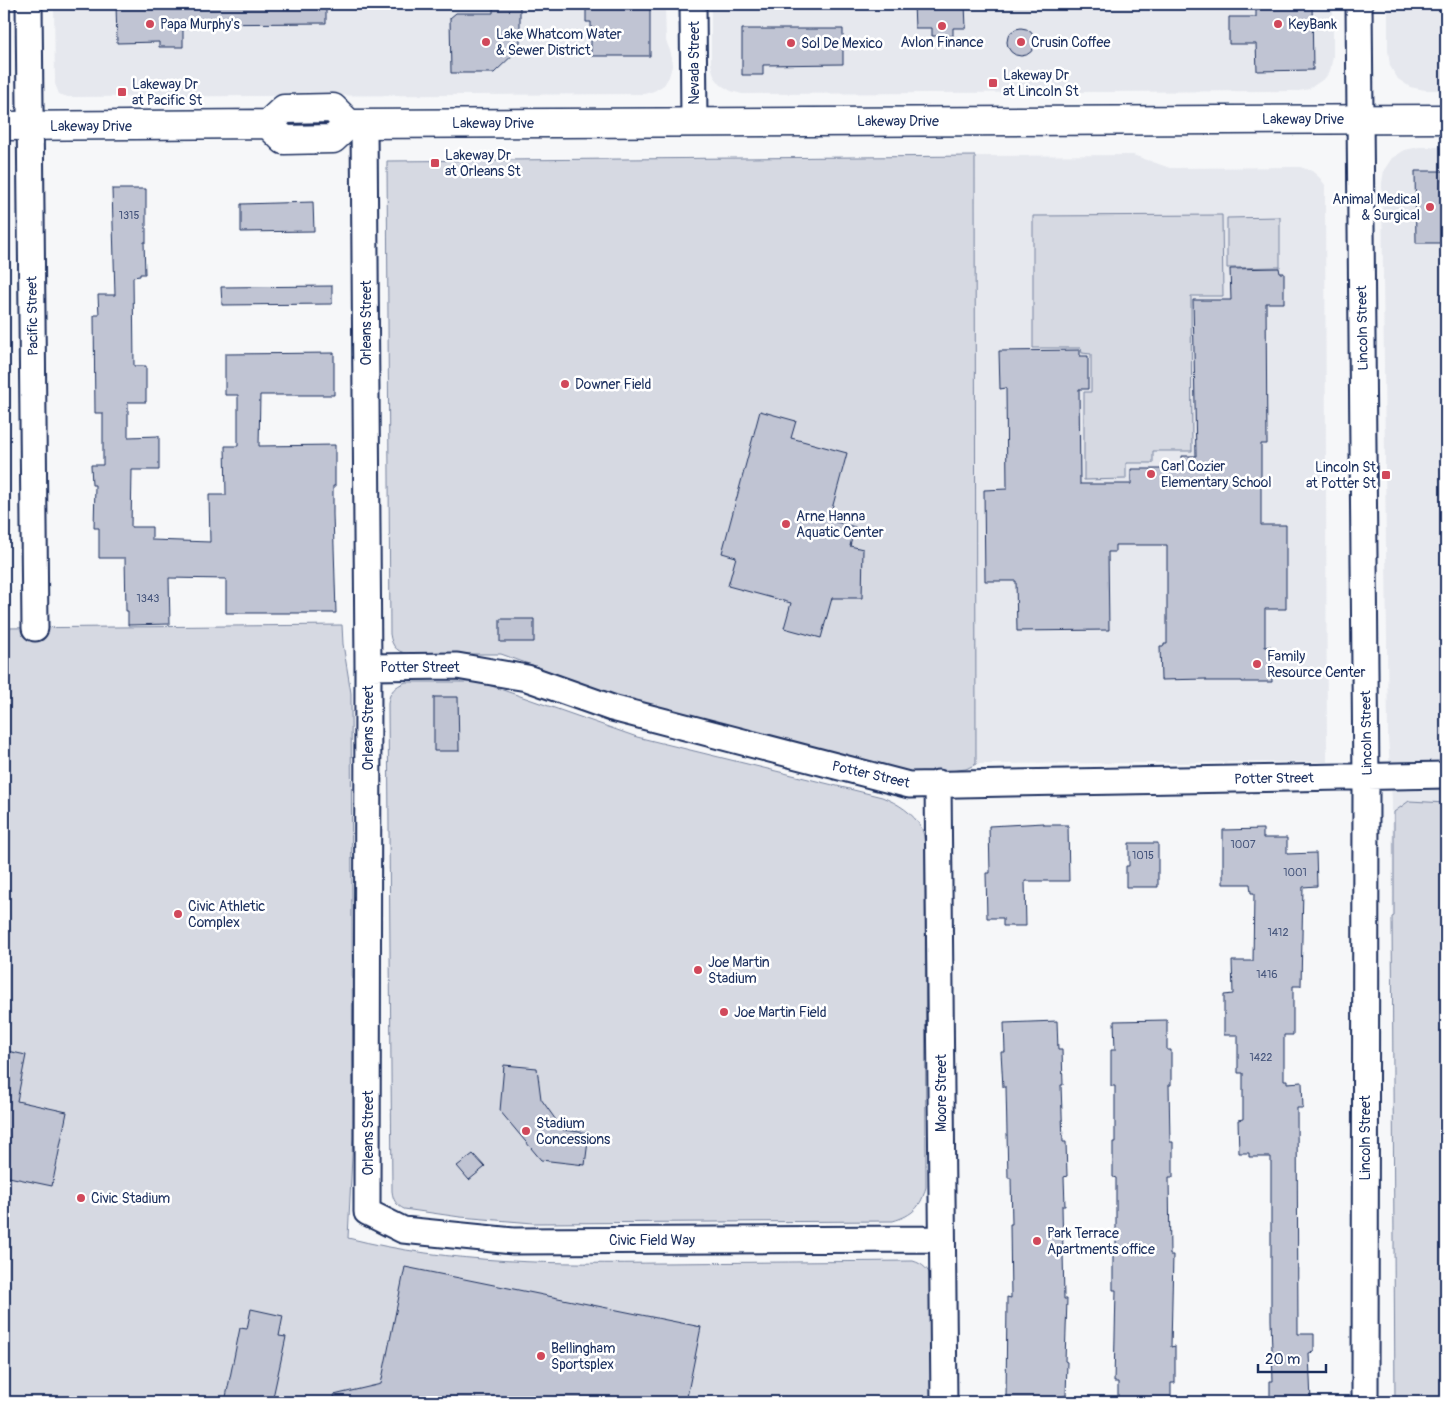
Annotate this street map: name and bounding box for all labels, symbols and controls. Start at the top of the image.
place label: Papa Murphy's [160,16,241,33]
place label: KeyBank [1288,16,1337,33]
marker: Papa Murphy's [144,18,156,30]
marker: KeyBank [1272,18,1284,30]
marker: Avlon Finance [936,20,948,32]
street label: Nevada Street [686,21,703,105]
place label: Lake Whatcom Water & Sewer District [496,26,622,59]
place label: Avlon Finance [901,34,984,51]
place label: Crusin Coffee [1031,34,1110,51]
place label: Sol De Mexico [801,35,883,52]
marker: Lake Whatcom Water & Sewer District [480,36,492,48]
marker: Crusin Coffee [1015,36,1027,48]
marker: Sol De Mexico [785,37,797,49]
place label: Lakeway Dr at Lincoln St [1003,67,1079,100]
place label: Lakeway Dr at Pacific St [132,76,203,109]
marker: Lakeway Dr at Lincoln St [987,77,999,89]
marker: Lakeway Dr at Pacific St [116,86,128,98]
street label: Lakeway Drive [1262,111,1344,128]
street label: Lakeway Drive [857,113,939,130]
street label: Lakeway Drive [452,115,534,132]
street label: Lakeway Drive [50,118,132,135]
place label: Lakeway Dr at Orleans St [445,147,521,180]
marker: Lakeway Dr at Orleans St [429,157,441,169]
place label: Animal Medical & Surgical [1332,191,1420,224]
marker: Animal Medical & Surgical [1424,201,1436,213]
house number: 1315 [119,209,139,222]
street label: Pacific Street [23,276,42,356]
street label: Orleans Street [358,280,375,366]
street label: Lincoln Street [1353,285,1372,371]
place label: Downer Field [575,376,652,393]
marker: Downer Field [559,378,571,390]
place label: Carl Cozier Elementary School [1161,458,1272,491]
place label: Lincoln St at Potter St [1306,459,1376,492]
marker: Carl Cozier Elementary School [1145,468,1157,480]
marker: Lincoln St at Potter St [1380,469,1392,481]
place label: Arne Hanna Aquatic Center [796,508,884,541]
marker: Arne Hanna Aquatic Center [780,518,792,530]
house number: 1343 [137,592,159,605]
place label: Family Resource Center [1267,648,1365,681]
marker: Family Resource Center [1251,658,1263,670]
street label: Potter Street [380,659,460,676]
street label: Orleans Street [360,685,377,771]
street label: Lincoln Street [1357,690,1376,776]
street label: Potter Street [830,757,912,792]
street label: Potter Street [1234,769,1314,788]
house number: 1007 [1230,838,1256,851]
house number: 1015 [1132,849,1154,862]
house number: 1001 [1283,866,1307,879]
place label: Civic Athletic Complex [188,898,265,931]
marker: Civic Athletic Complex [172,908,184,920]
house number: 1412 [1267,926,1289,939]
place label: Joe Martin Stadium [708,954,770,987]
marker: Joe Martin Stadium [692,964,704,976]
house number: 1416 [1256,968,1278,981]
place label: Joe Martin Field [734,1004,827,1021]
marker: Joe Martin Field [718,1006,730,1018]
house number: 1422 [1250,1051,1272,1064]
street label: Moore Street [933,1054,950,1132]
street label: Orleans Street [360,1090,377,1176]
street label: Lincoln Street [1357,1095,1374,1181]
place label: Stadium Concessions [536,1115,611,1148]
marker: Stadium Concessions [520,1125,532,1137]
place label: Civic Stadium [91,1190,170,1207]
marker: Civic Stadium [75,1192,87,1204]
place label: Park Terrace Apartments office [1047,1225,1155,1258]
street label: Civic Field Way [609,1232,695,1249]
marker: Park Terrace Apartments office [1031,1235,1043,1247]
place label: Bellingham Sportsplex [551,1340,615,1373]
scale bar [1258,1341,1325,1373]
marker: Bellingham Sportsplex [535,1350,547,1362]
text: 20 m [1265,1350,1300,1369]

